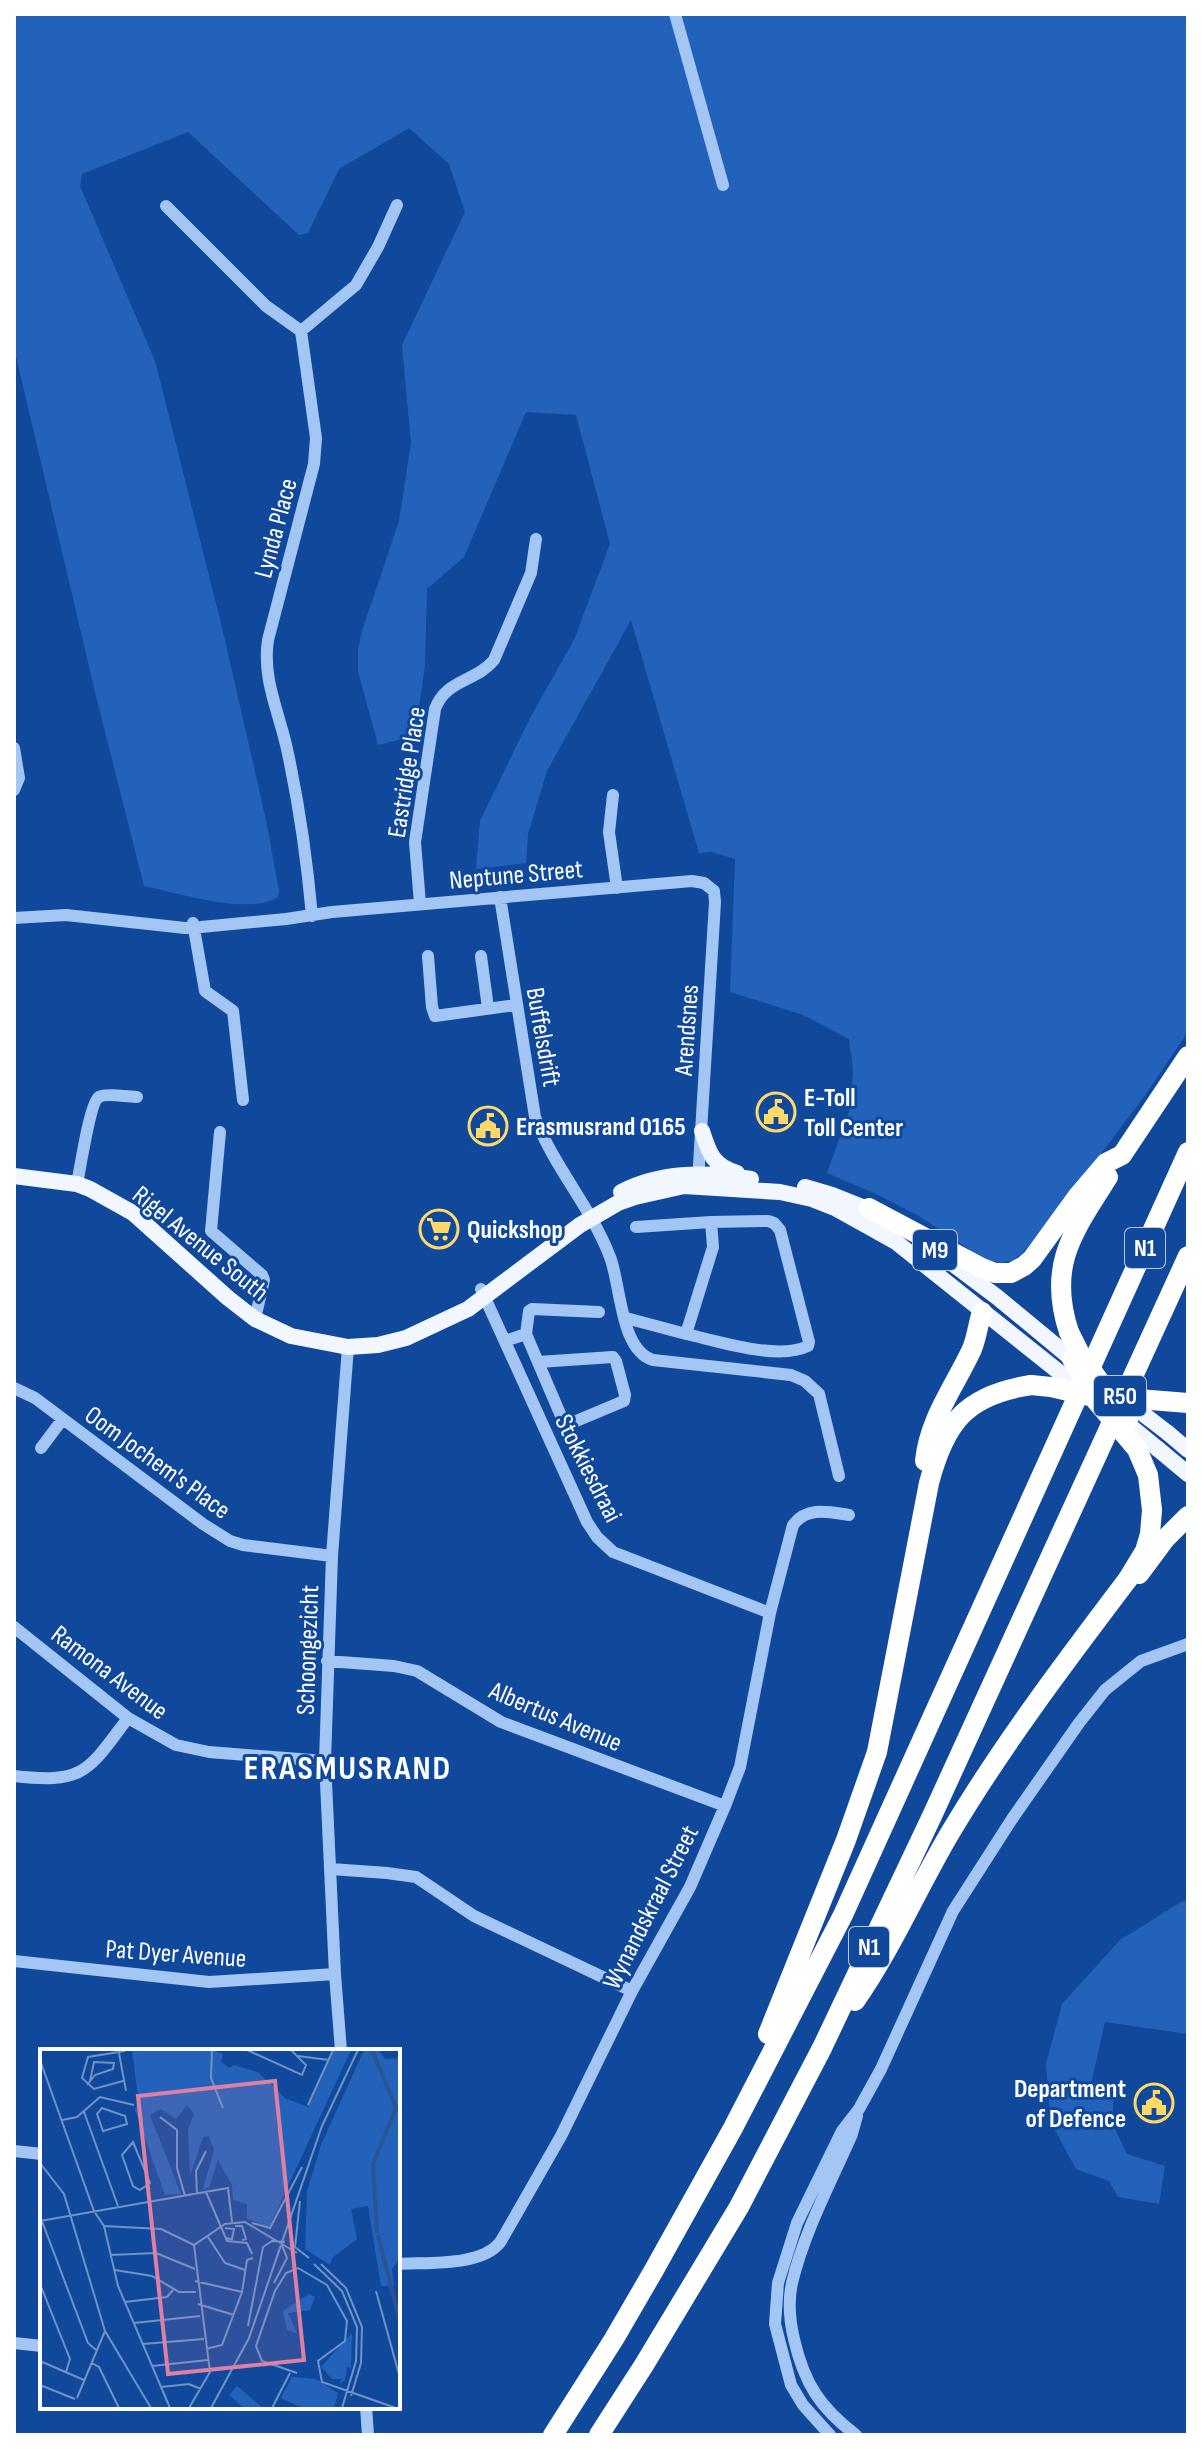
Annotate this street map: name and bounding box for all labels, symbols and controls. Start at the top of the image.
street label: Lynda Place [248,475,305,582]
street label: Eastridge Place [382,705,433,840]
street label: Neptune Street [448,854,584,897]
street label: Arendsnes [669,983,706,1078]
street label: Buffelsdrift [519,985,566,1089]
place label: E-Toll Toll Center [804,1083,903,1144]
public building icon: E-Toll Toll Center [755,1091,797,1133]
public building icon: Erasmusrand 0165 [467,1105,509,1147]
place label: Erasmusrand 0165 [516,1112,686,1143]
street label: Rigel Avenue South [126,1180,274,1308]
supermarket icon: Quickshop [418,1208,460,1250]
place label: Quickshop [467,1215,563,1246]
road number: N1 [1125,1228,1165,1268]
road number: M9 [913,1230,957,1270]
road number: R50 [1094,1376,1146,1416]
street label: Oom Jochem's Place [78,1400,236,1526]
street label: Stokkiesdraai [547,1410,628,1528]
street label: Schoongezicht [291,1585,326,1716]
street label: Ramona Avenue [45,1619,174,1727]
street label: Albertus Avenue [483,1675,626,1759]
district label: ERASMUSRAND [244,1748,452,1789]
street label: Wynandskraal Street [597,1820,706,1995]
road number: N1 [849,1927,889,1967]
street label: Pat Dyer Avenue [105,1934,247,1975]
inset map [40,2049,400,2409]
place label: Department of Defence [1014,2074,1126,2135]
public building icon: Department of Defence [1133,2082,1175,2124]

